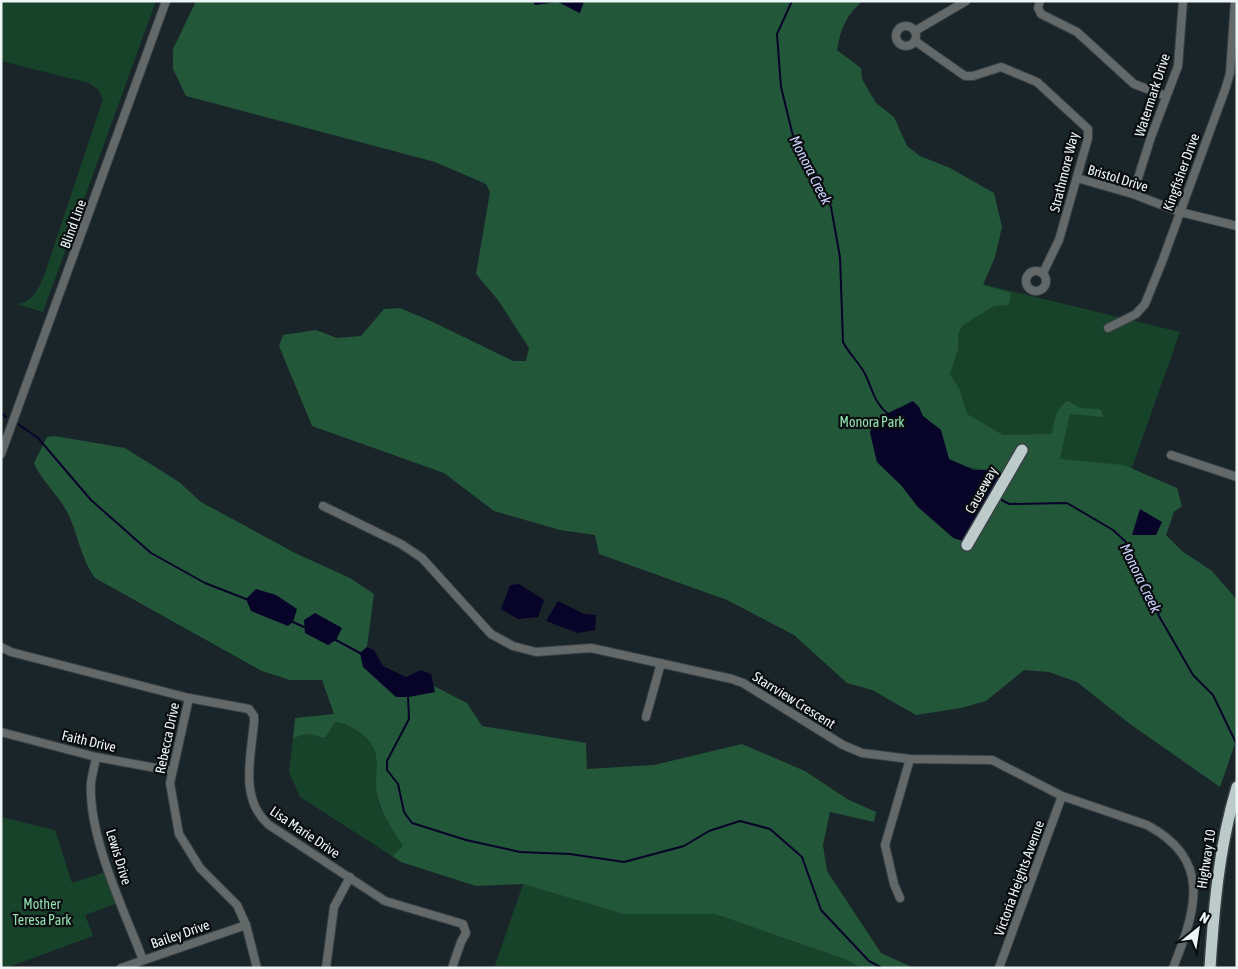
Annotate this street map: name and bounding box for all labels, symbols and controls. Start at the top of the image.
street label: Watermark Drive [1131,51,1173,139]
street label: Strathmore Way [1046,130,1082,214]
street label: Kingfisher Drive [1160,131,1202,213]
water label: Monora Creek [786,133,836,208]
street label: Bristol Drive [1086,161,1150,195]
street label: Blind Line [57,197,89,251]
park label: Monora Park [840,414,905,430]
street label: Causeway [962,464,1001,516]
water label: Monora Creek [1117,541,1165,616]
street label: Starrview Crescent [750,668,838,732]
street label: Rebecca Drive [152,701,182,775]
street label: Faith Drive [60,727,118,755]
street label: Lisa Marie Drive [267,803,343,861]
street label: Victoria Heights Avenue [991,818,1047,938]
street label: Lewis Drive [103,827,135,887]
street label: Highway 10 [1193,828,1219,890]
park label: Mother Teresa Park [13,896,71,928]
north arrow [1173,904,1223,954]
text: N [1197,909,1212,927]
street label: Bailey Drive [149,917,211,951]

